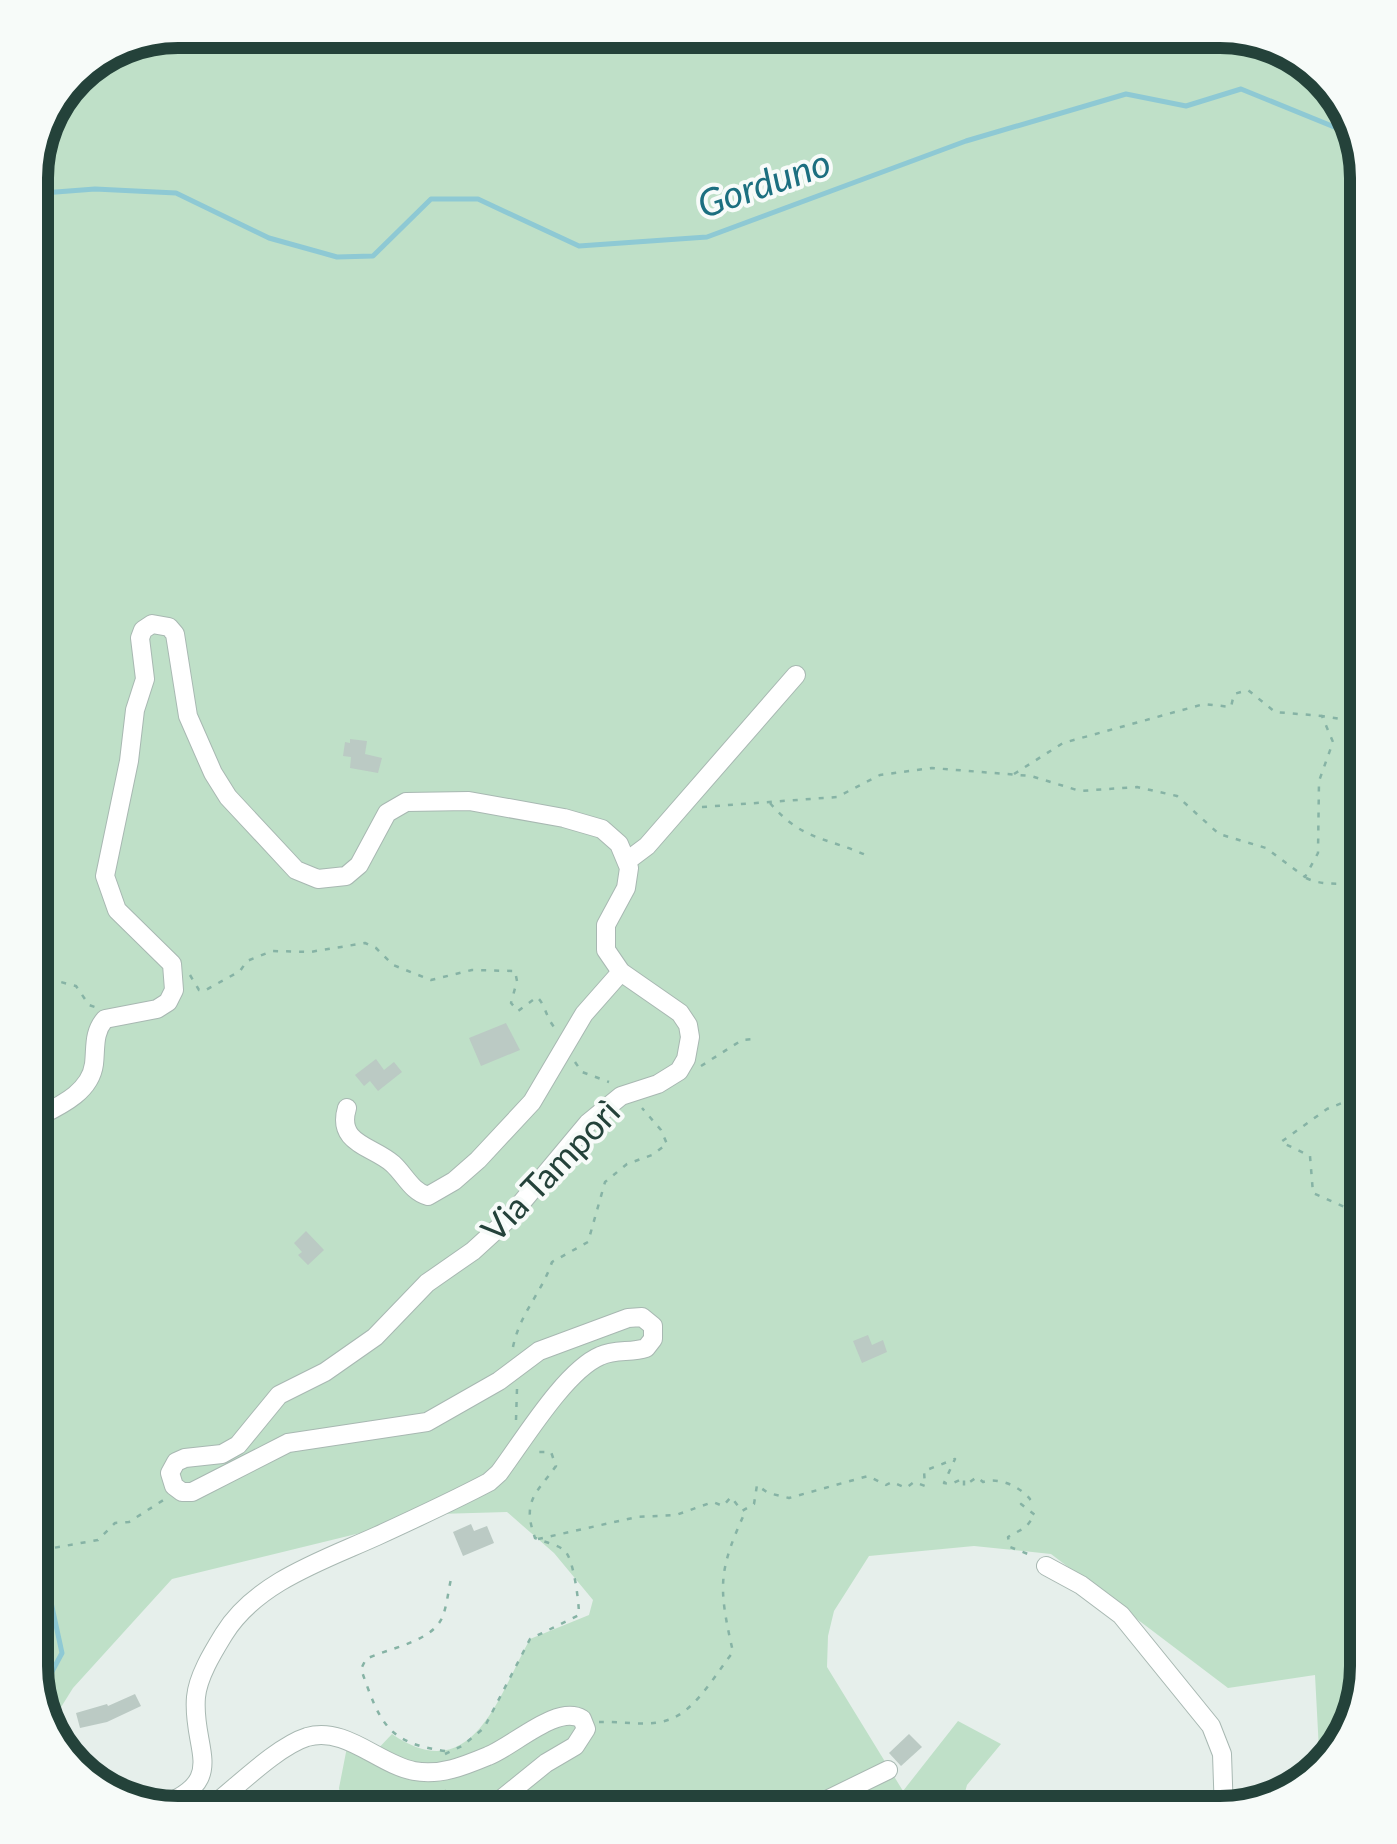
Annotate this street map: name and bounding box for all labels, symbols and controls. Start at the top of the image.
water label: Gorduno [691,138,836,226]
street label: Via Tamporì [472,1090,627,1249]

